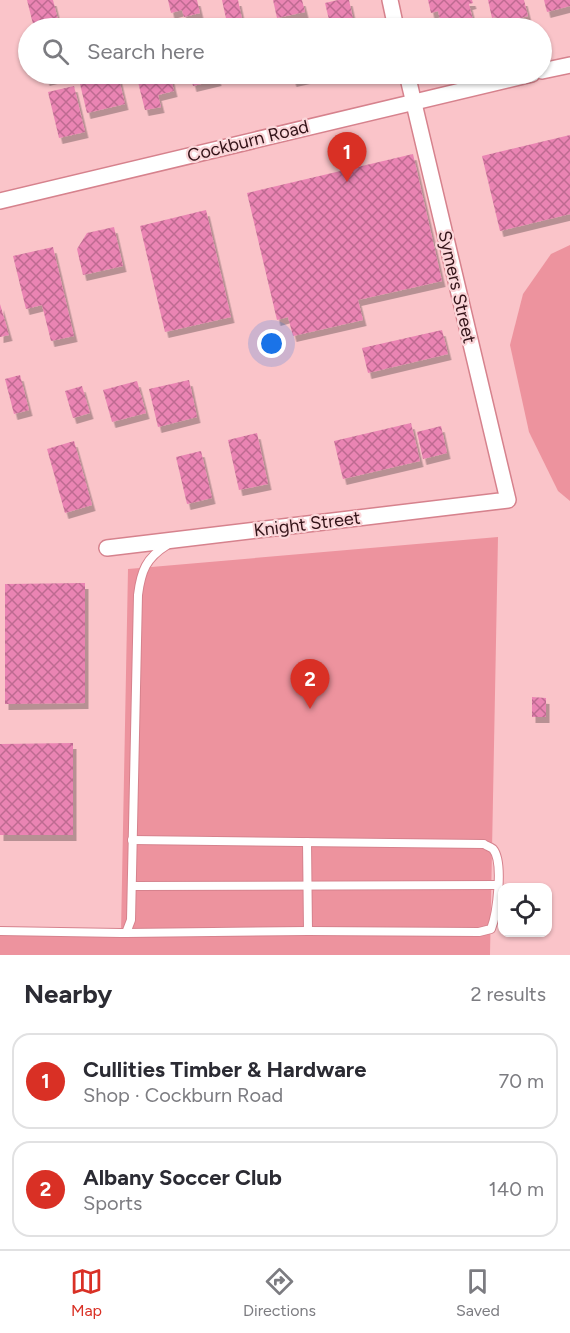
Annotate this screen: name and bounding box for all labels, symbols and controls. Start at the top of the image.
search box [18,18,552,84]
icon: search [39,35,72,68]
text: Search here [87,38,205,65]
street label: Cockburn Road [185,115,311,167]
pin: 1 [328,132,366,182]
street label: Symers Street [433,229,481,346]
your location [257,329,286,358]
street label: Knight Street [252,507,362,541]
pin: 2 [290,660,330,709]
map controls [498,883,552,937]
button: locate [498,883,552,937]
text: Nearby [24,978,112,1010]
text: 2 results [470,982,546,1006]
text: Cullities Timber & Hardware [83,1056,366,1083]
text: 1 [41,1069,50,1093]
text: 70 m [498,1069,544,1093]
text: Shop · Cockburn Road [83,1083,283,1107]
text: Albany Soccer Club [83,1164,282,1191]
text: 2 [40,1177,51,1201]
text: 140 m [489,1177,544,1201]
text: Sports [83,1191,142,1215]
tab: Map [70,1265,103,1320]
tab: Directions [243,1265,316,1320]
tab: Saved [456,1265,500,1320]

